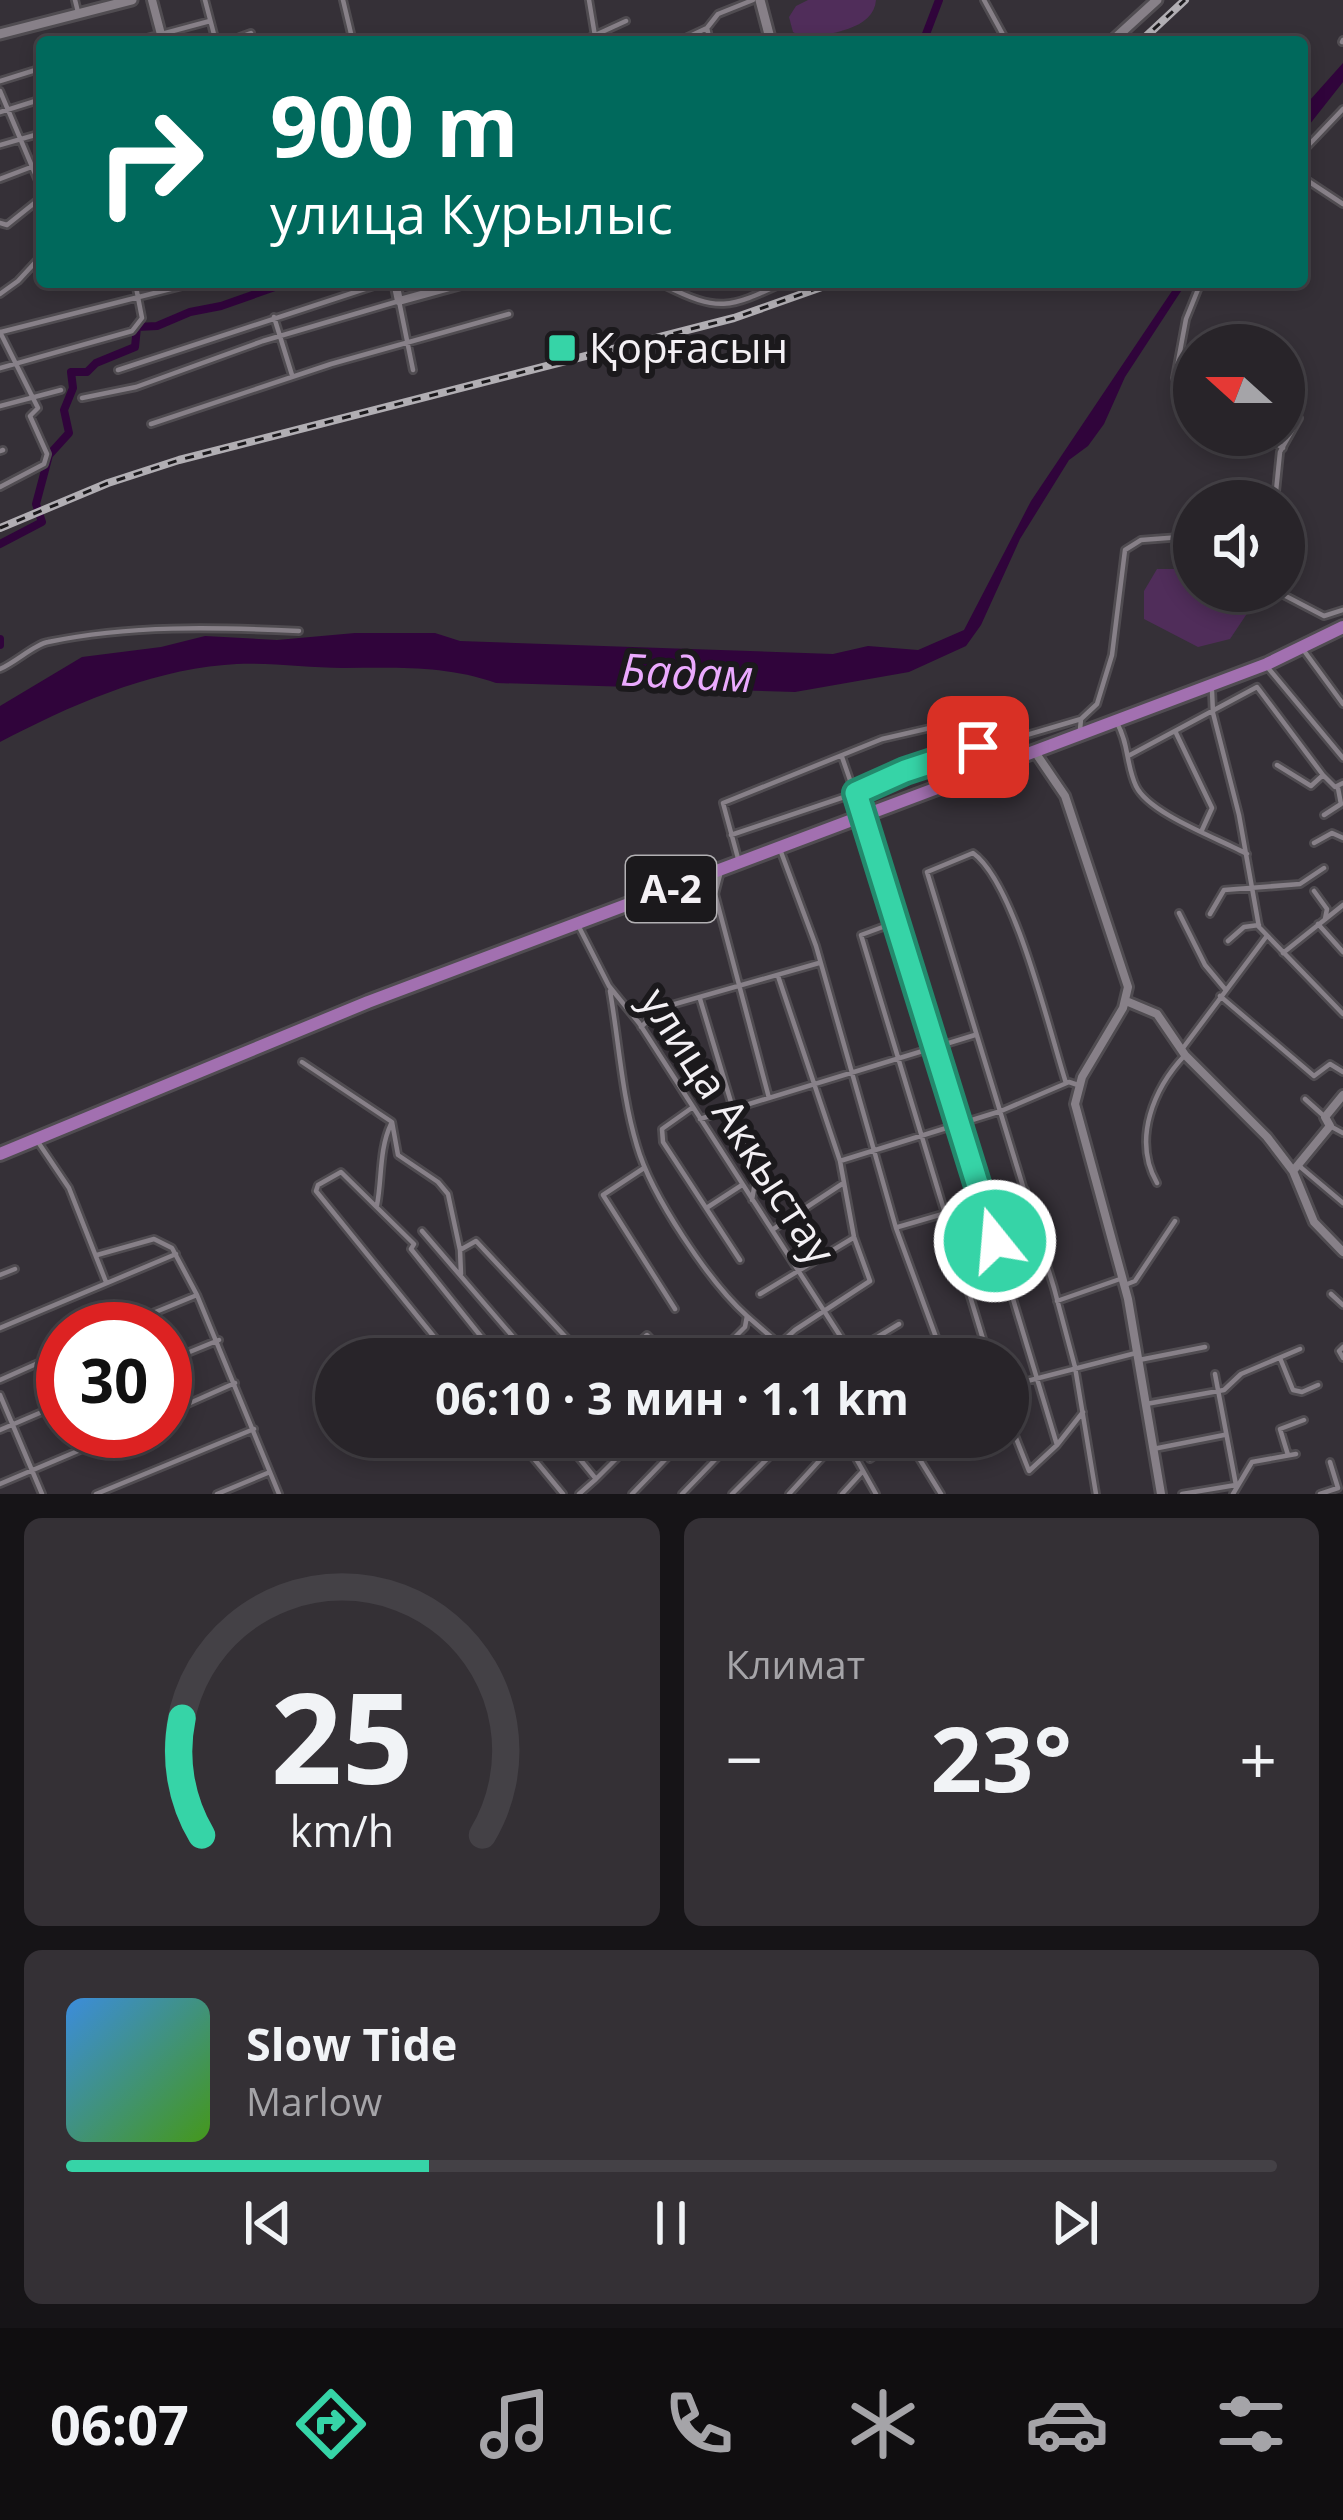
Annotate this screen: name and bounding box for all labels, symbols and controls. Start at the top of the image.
text: 900 m [270,67,518,182]
icon: right [72,84,228,240]
text: улица Курылыс [270,176,673,250]
place label: Қорғасын [589,318,788,375]
north arrow [1173,324,1305,456]
map controls [1173,324,1305,612]
marker: Қорғасын [546,332,578,364]
button: sound [1173,480,1305,612]
water label: Бадам [619,638,755,705]
pin [927,696,1029,798]
icon: arrive [945,714,1011,780]
road number: A-2 [626,856,716,922]
street label: улица Аккыстау [629,976,850,1275]
position arrow [932,1178,1058,1304]
speed limit sign: 30 [36,1302,192,1458]
text: 06:10 · 3 мин · 1.1 km [435,1367,909,1428]
text: Климат [726,1637,865,1690]
text: 25 [270,1651,413,1821]
text: 23° [931,1696,1072,1818]
text: − [726,1713,763,1803]
text: + [1239,1713,1277,1803]
text: km/h [290,1801,394,1860]
text: Slow Tide [246,2013,457,2074]
text: Marlow [246,2074,382,2127]
icon: previous [235,2190,301,2256]
icon: pause [638,2190,704,2256]
icon: next [1042,2190,1108,2256]
icon: directions [289,2382,373,2466]
icon: music [473,2382,557,2466]
icon: phone [657,2382,741,2466]
icon: climate [841,2382,925,2466]
icon: car [1025,2382,1109,2466]
icon: filters [1209,2382,1293,2466]
text: 06:07 [50,2387,189,2461]

